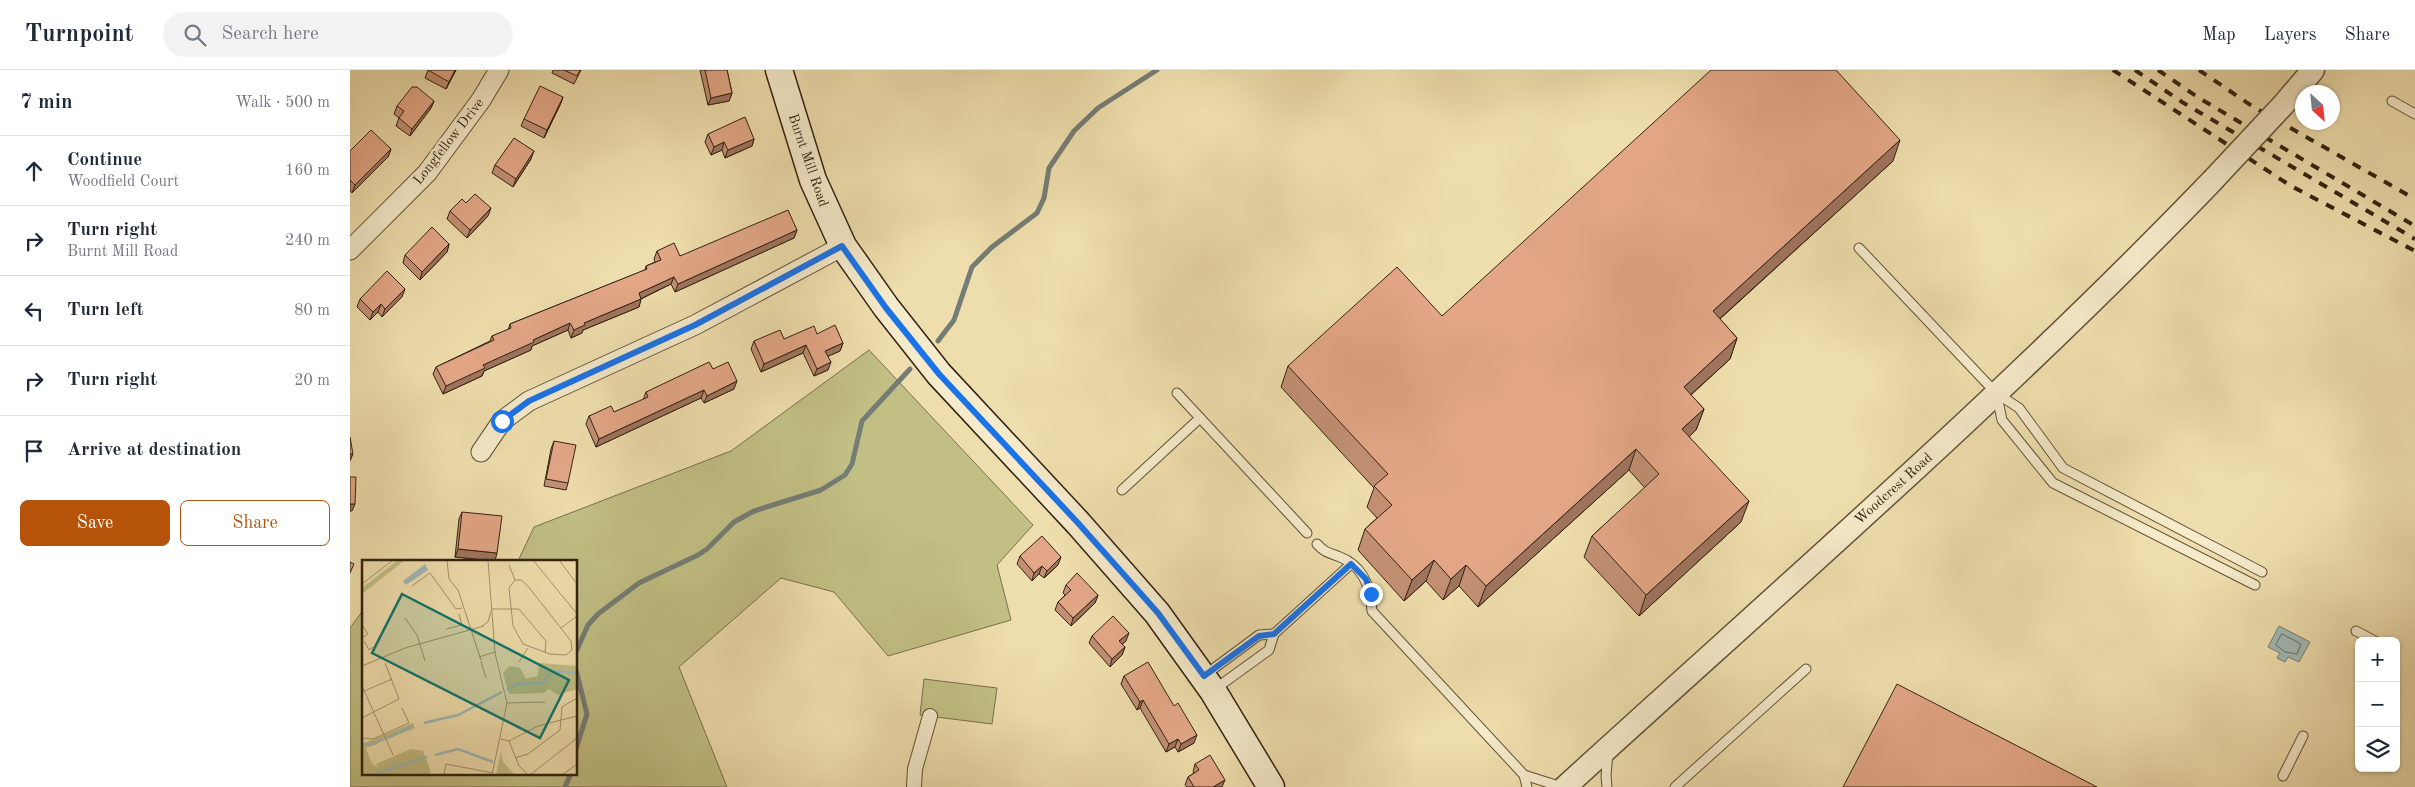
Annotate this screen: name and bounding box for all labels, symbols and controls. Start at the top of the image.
search box [163,12,513,57]
icon: search [181,21,209,49]
text: Turnpoint [25,23,133,47]
text: Search here [221,25,319,44]
text: Map [2202,26,2236,44]
text: Layers [2264,26,2316,44]
text: Share [2344,26,2390,44]
north arrow [2295,85,2340,130]
text: 7 min [20,92,73,113]
text: Walk · 500 m [235,95,330,111]
street label: Longfellow Drive [411,96,487,187]
street label: Burnt Mill Road [786,112,831,209]
text: Continue [67,151,142,170]
icon: ahead [20,157,48,185]
text: 160 m [285,163,330,179]
text: Woodfield Court [67,174,179,190]
text: Turn right [67,221,157,240]
icon: right [20,227,48,255]
text: 240 m [285,233,330,249]
text: Burnt Mill Road [67,244,178,260]
icon: left [20,297,48,325]
text: Turn left [67,301,144,320]
text: 80 m [294,303,330,319]
icon: right [20,367,48,395]
text: Turn right [67,371,157,390]
text: 20 m [294,373,330,389]
route start [491,410,514,433]
icon: arrive [20,437,48,465]
text: Arrive at destination [67,441,241,460]
street label: Woodcrest Road [1852,450,1935,527]
button: Save [20,500,170,546]
button: Share [180,500,330,546]
inset map [362,560,578,774]
route end [1360,583,1383,606]
map controls [2355,637,2400,772]
button: + [2355,637,2400,682]
button: − [2355,682,2400,727]
button: layers [2355,727,2400,772]

